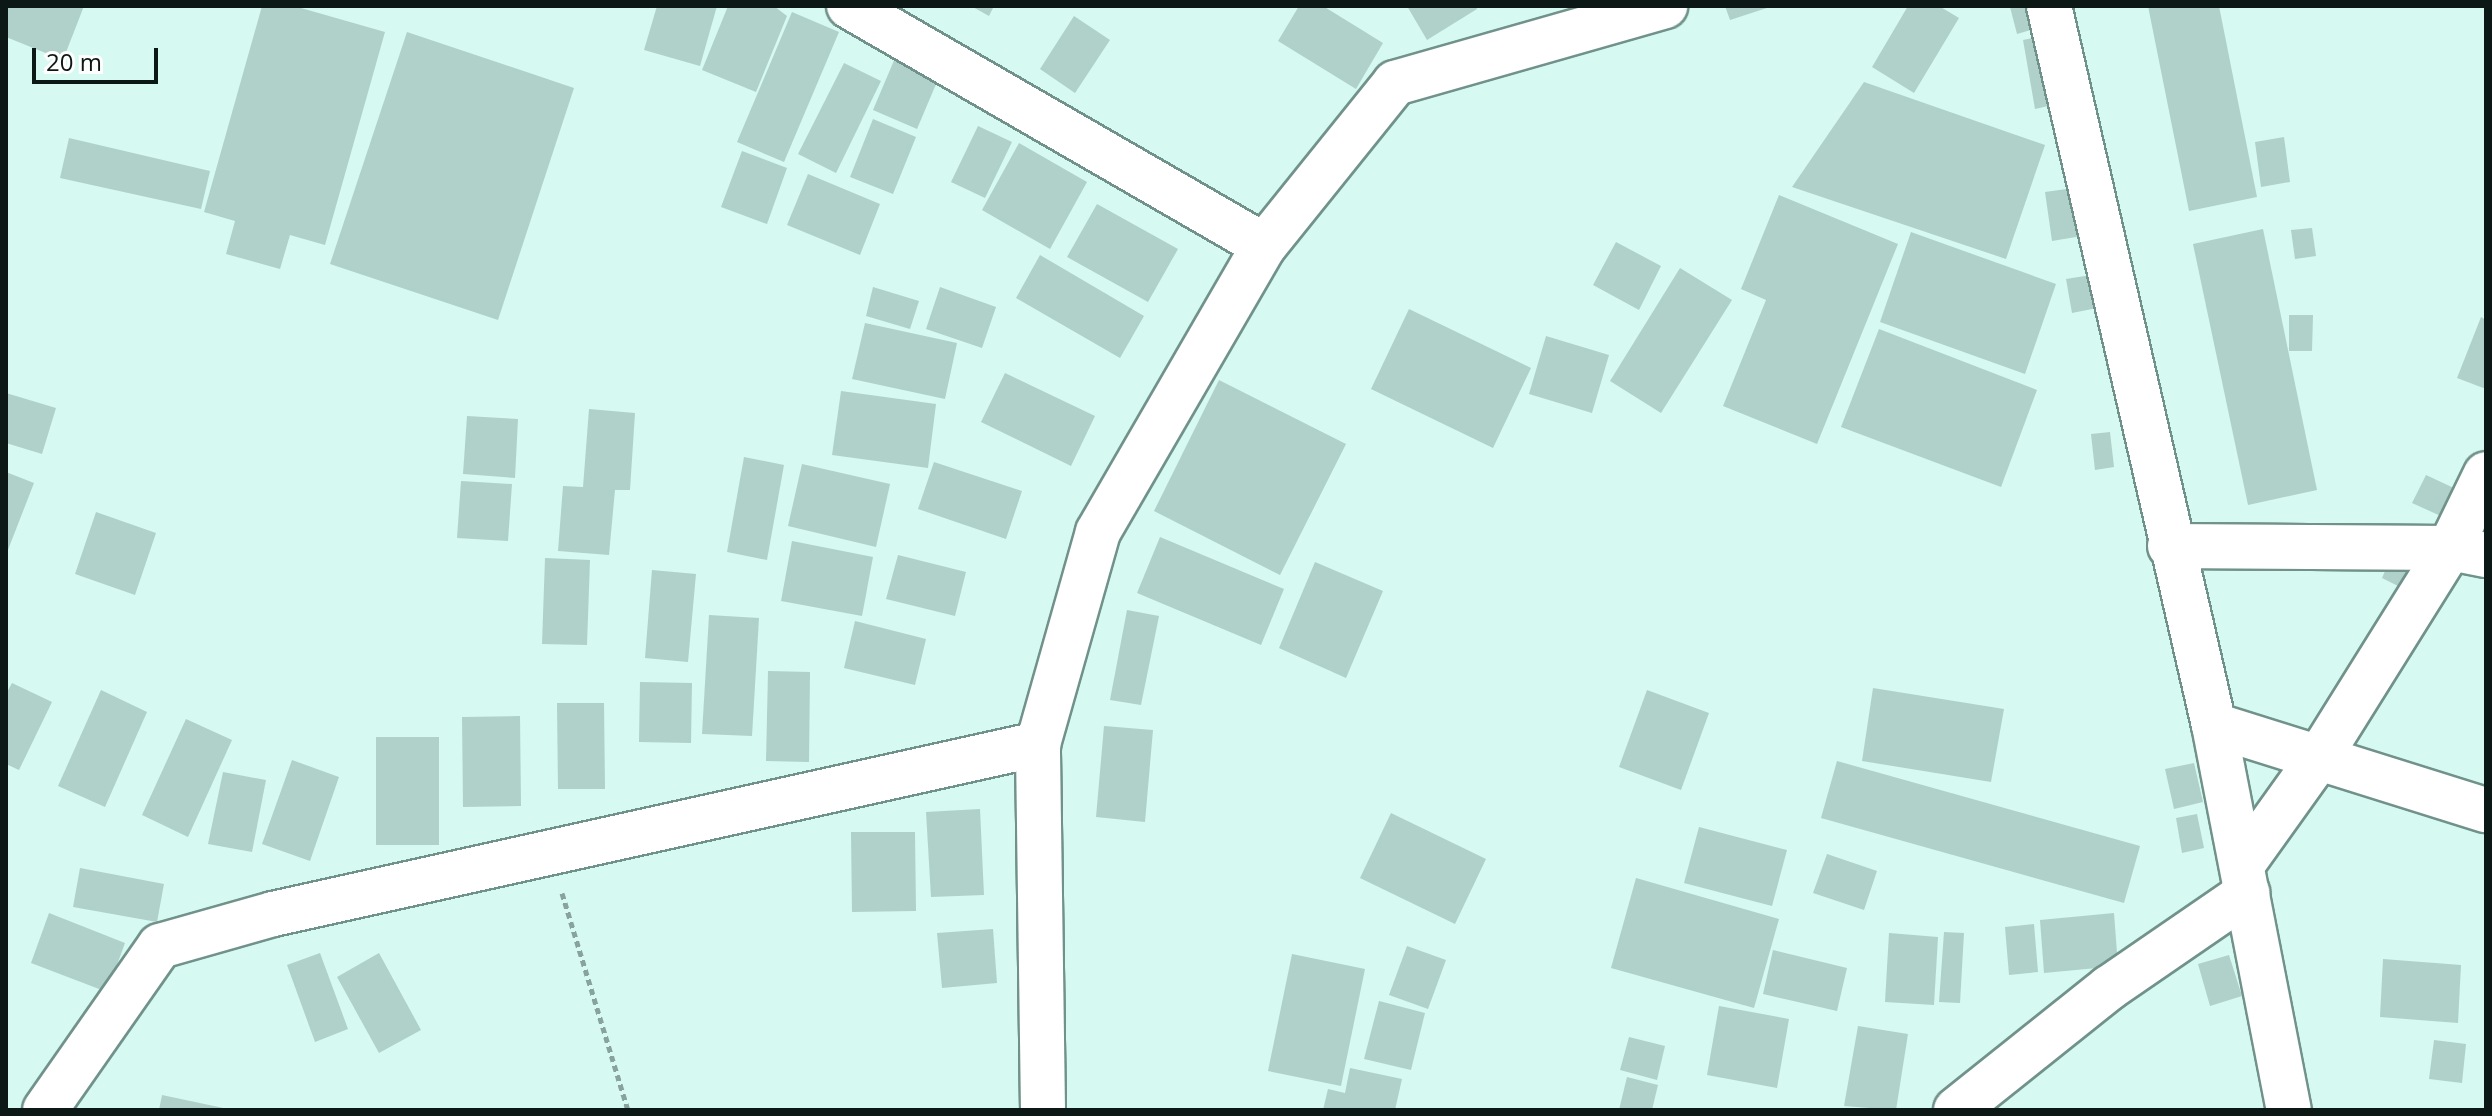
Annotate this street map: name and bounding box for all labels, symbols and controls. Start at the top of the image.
scale bar [36,32,162,82]
text: 20 m [46,45,102,78]

